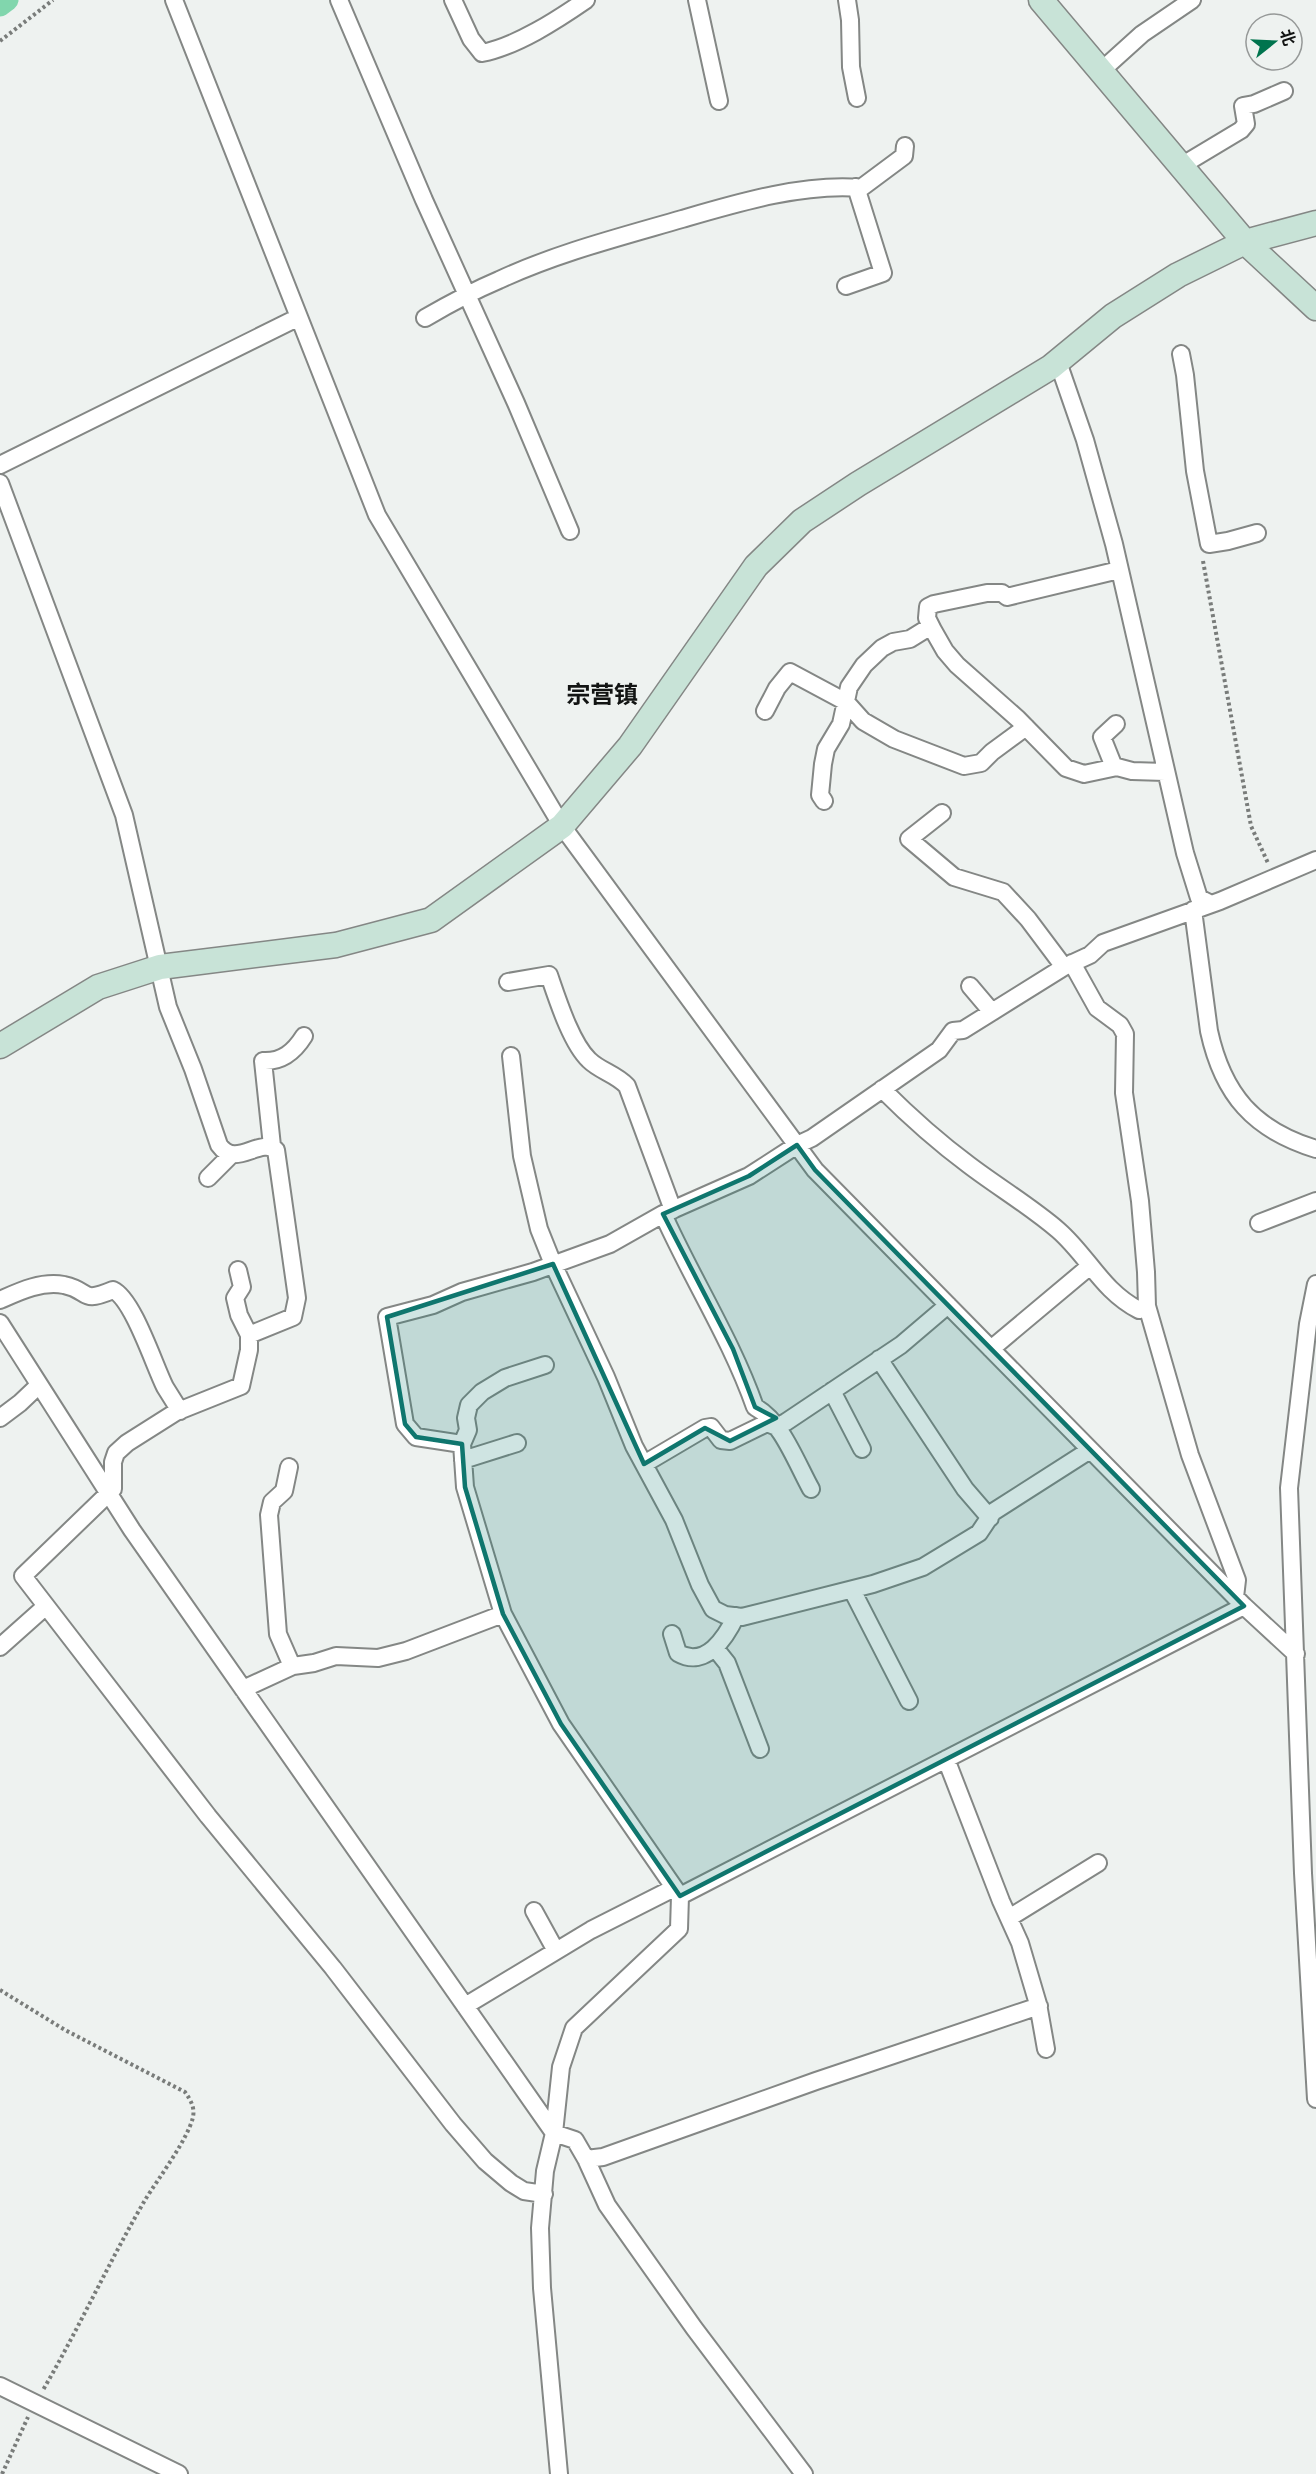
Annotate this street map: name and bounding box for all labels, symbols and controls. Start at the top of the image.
north arrow [1244,12,1304,72]
text: 北 [1274,27,1300,49]
district label: 宗营镇 [566,678,638,713]

